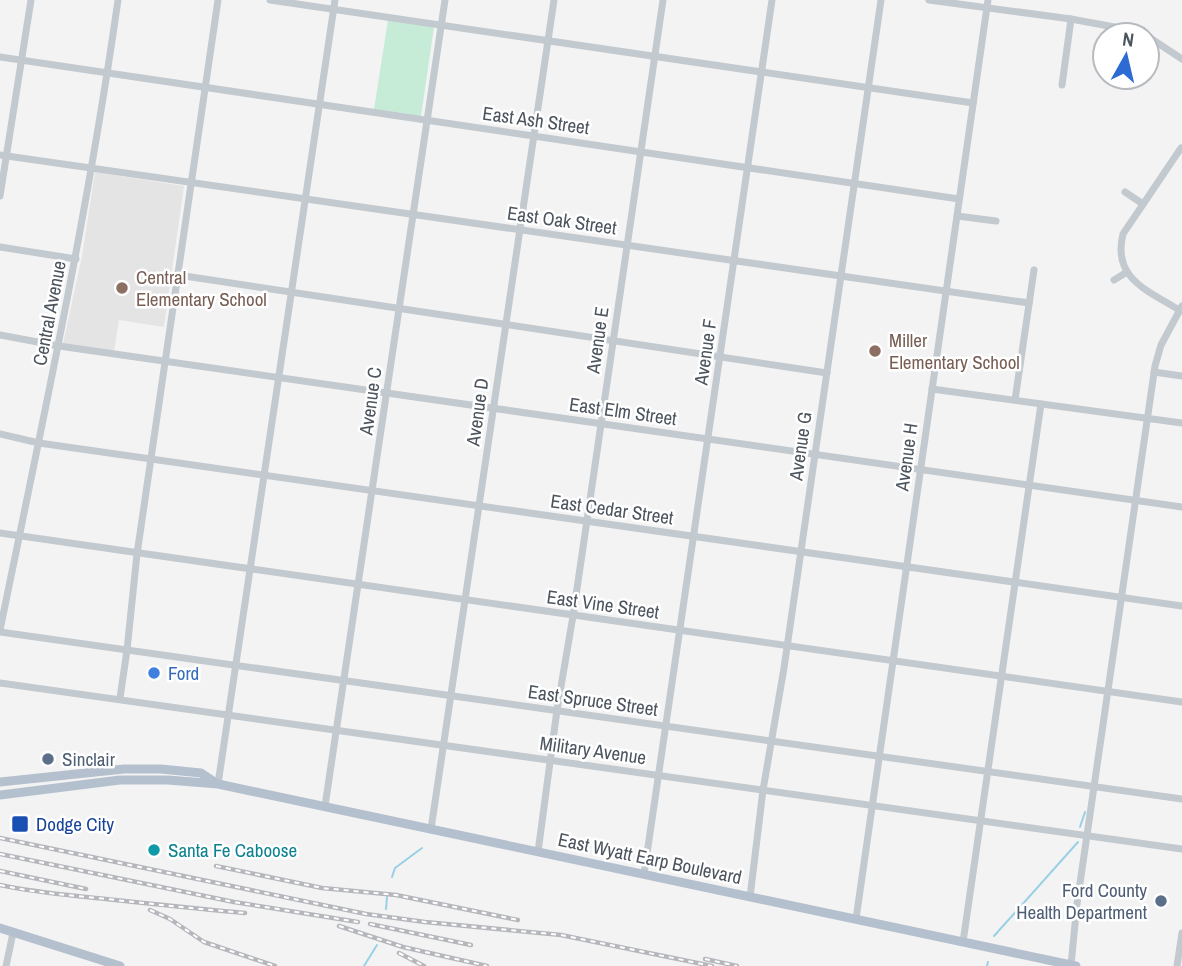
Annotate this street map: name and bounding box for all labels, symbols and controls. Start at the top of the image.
north arrow [1091,21,1161,91]
text: N [1121,26,1136,53]
street label: East Ash Street [481,100,592,140]
street label: East Oak Street [506,199,619,241]
street label: Central Avenue [26,258,72,368]
place label: Central Elementary School [136,264,267,312]
marker: Central Elementary School [114,280,130,296]
street label: Avenue E [579,305,615,376]
street label: Avenue F [687,317,722,388]
place label: Miller Elementary School [889,327,1020,375]
marker: Miller Elementary School [867,343,883,359]
street label: Avenue C [352,365,388,438]
street label: Avenue D [459,376,495,449]
street label: East Elm Street [568,391,679,431]
street label: Avenue G [782,410,818,483]
street label: Avenue H [888,421,924,494]
street label: East Cedar Street [549,488,676,531]
street label: East Vine Street [545,583,662,625]
place label: Ford [168,660,199,686]
marker: Ford [146,665,162,681]
street label: East Spruce Street [526,678,660,722]
street label: Military Avenue [538,730,648,770]
place label: Sinclair [62,746,116,772]
marker: Sinclair [40,751,56,767]
place label: Dodge City [36,811,114,837]
marker: Dodge City [10,814,30,834]
street label: East Wyatt Earp Boulevard [556,826,744,890]
place label: Santa Fe Caboose [168,837,297,863]
marker: Santa Fe Caboose [146,842,162,858]
place label: Ford County Health Department [1016,877,1148,925]
marker: Ford County Health Department [1153,893,1169,909]

